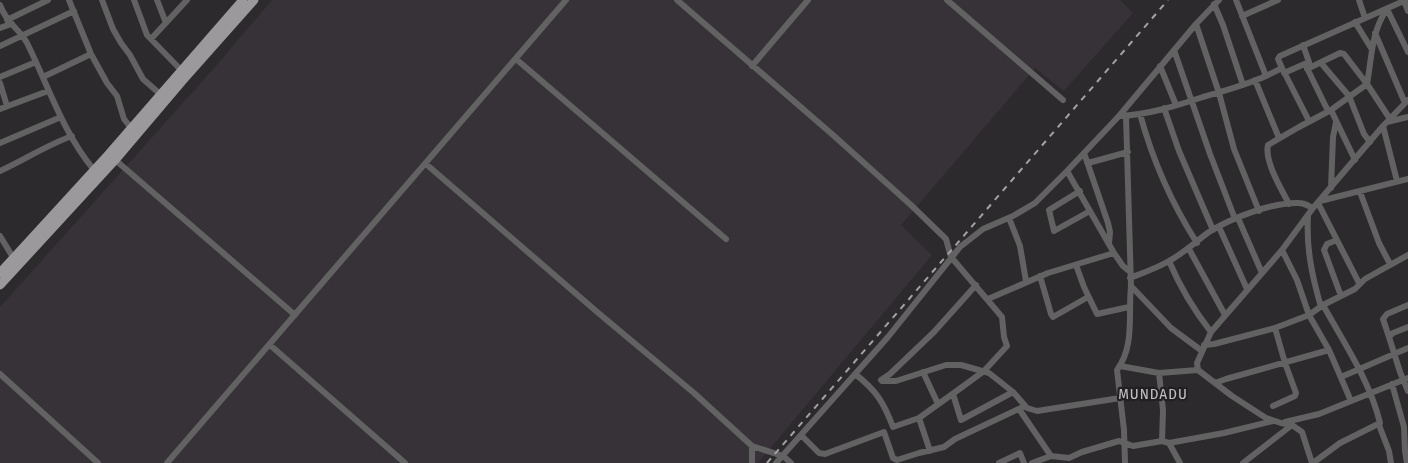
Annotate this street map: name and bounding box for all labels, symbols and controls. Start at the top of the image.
district label: MUNDADU [1118,385,1188,403]

